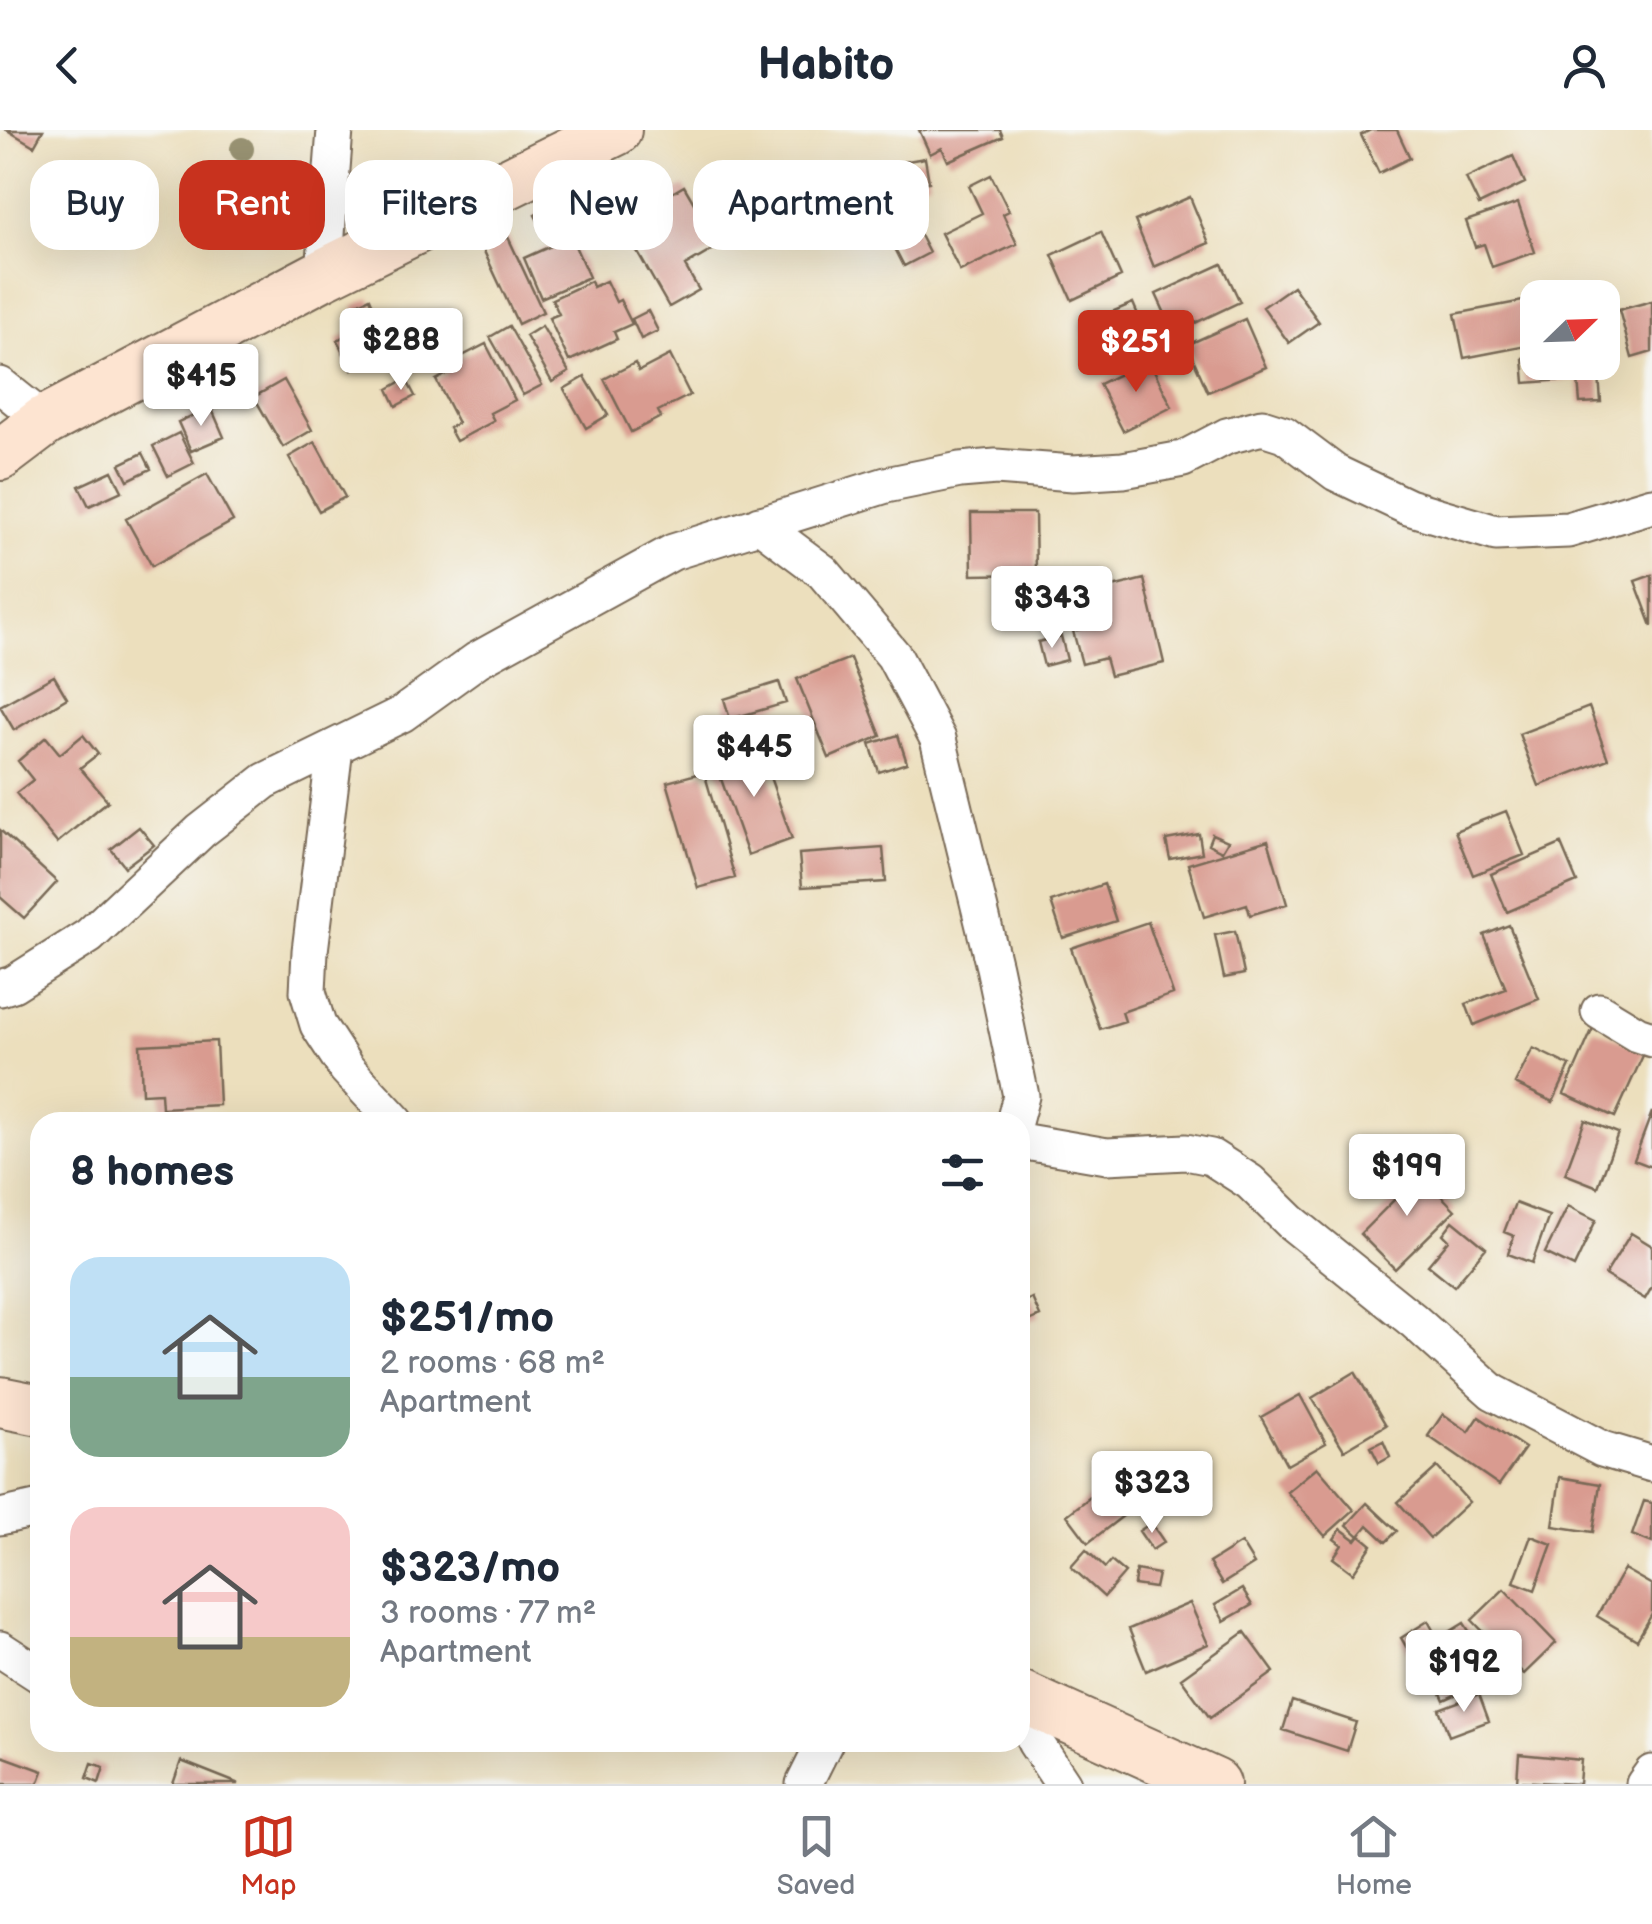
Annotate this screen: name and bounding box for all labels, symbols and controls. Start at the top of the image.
icon: back [40,38,95,93]
text: Habito [758,38,894,93]
icon: person [1557,38,1612,93]
chip: Buy [30,160,159,250]
chip: Rent [179,160,325,250]
chip: Filters [345,160,513,250]
chip: New [533,160,673,250]
chip: Apartment [693,160,929,250]
north arrow [1520,280,1620,380]
map controls [1520,280,1620,380]
pin: $288 [342,308,460,393]
pin: $251 [1077,310,1195,395]
text: $288 [362,321,440,360]
text: $251 [1100,323,1172,362]
pin: $415 [142,344,260,429]
text: $415 [165,357,237,396]
pin: $343 [993,566,1111,651]
text: $343 [1013,579,1091,618]
pin: $445 [695,715,813,800]
text: $445 [715,728,793,767]
pin: $199 [1348,1134,1466,1219]
icon: filters [935,1145,990,1200]
text: 8 homes [70,1147,234,1198]
text: $199 [1371,1147,1443,1186]
text: $251/mo [380,1293,554,1344]
icon: home [150,1297,270,1417]
text: 2 rooms · 68 m² [380,1344,605,1383]
text: Apartment [380,1383,531,1422]
pin: $323 [1093,1451,1211,1536]
text: $323 [1114,1464,1190,1503]
text: $323/mo [380,1543,560,1594]
icon: home [150,1547,270,1667]
text: 3 rooms · 77 m² [380,1594,596,1633]
pin: $192 [1405,1630,1523,1715]
text: Apartment [380,1633,531,1672]
text: $192 [1428,1643,1500,1682]
tab: Map [240,1809,296,1902]
tab: Saved [777,1809,855,1902]
tab: Home [1336,1809,1412,1902]

